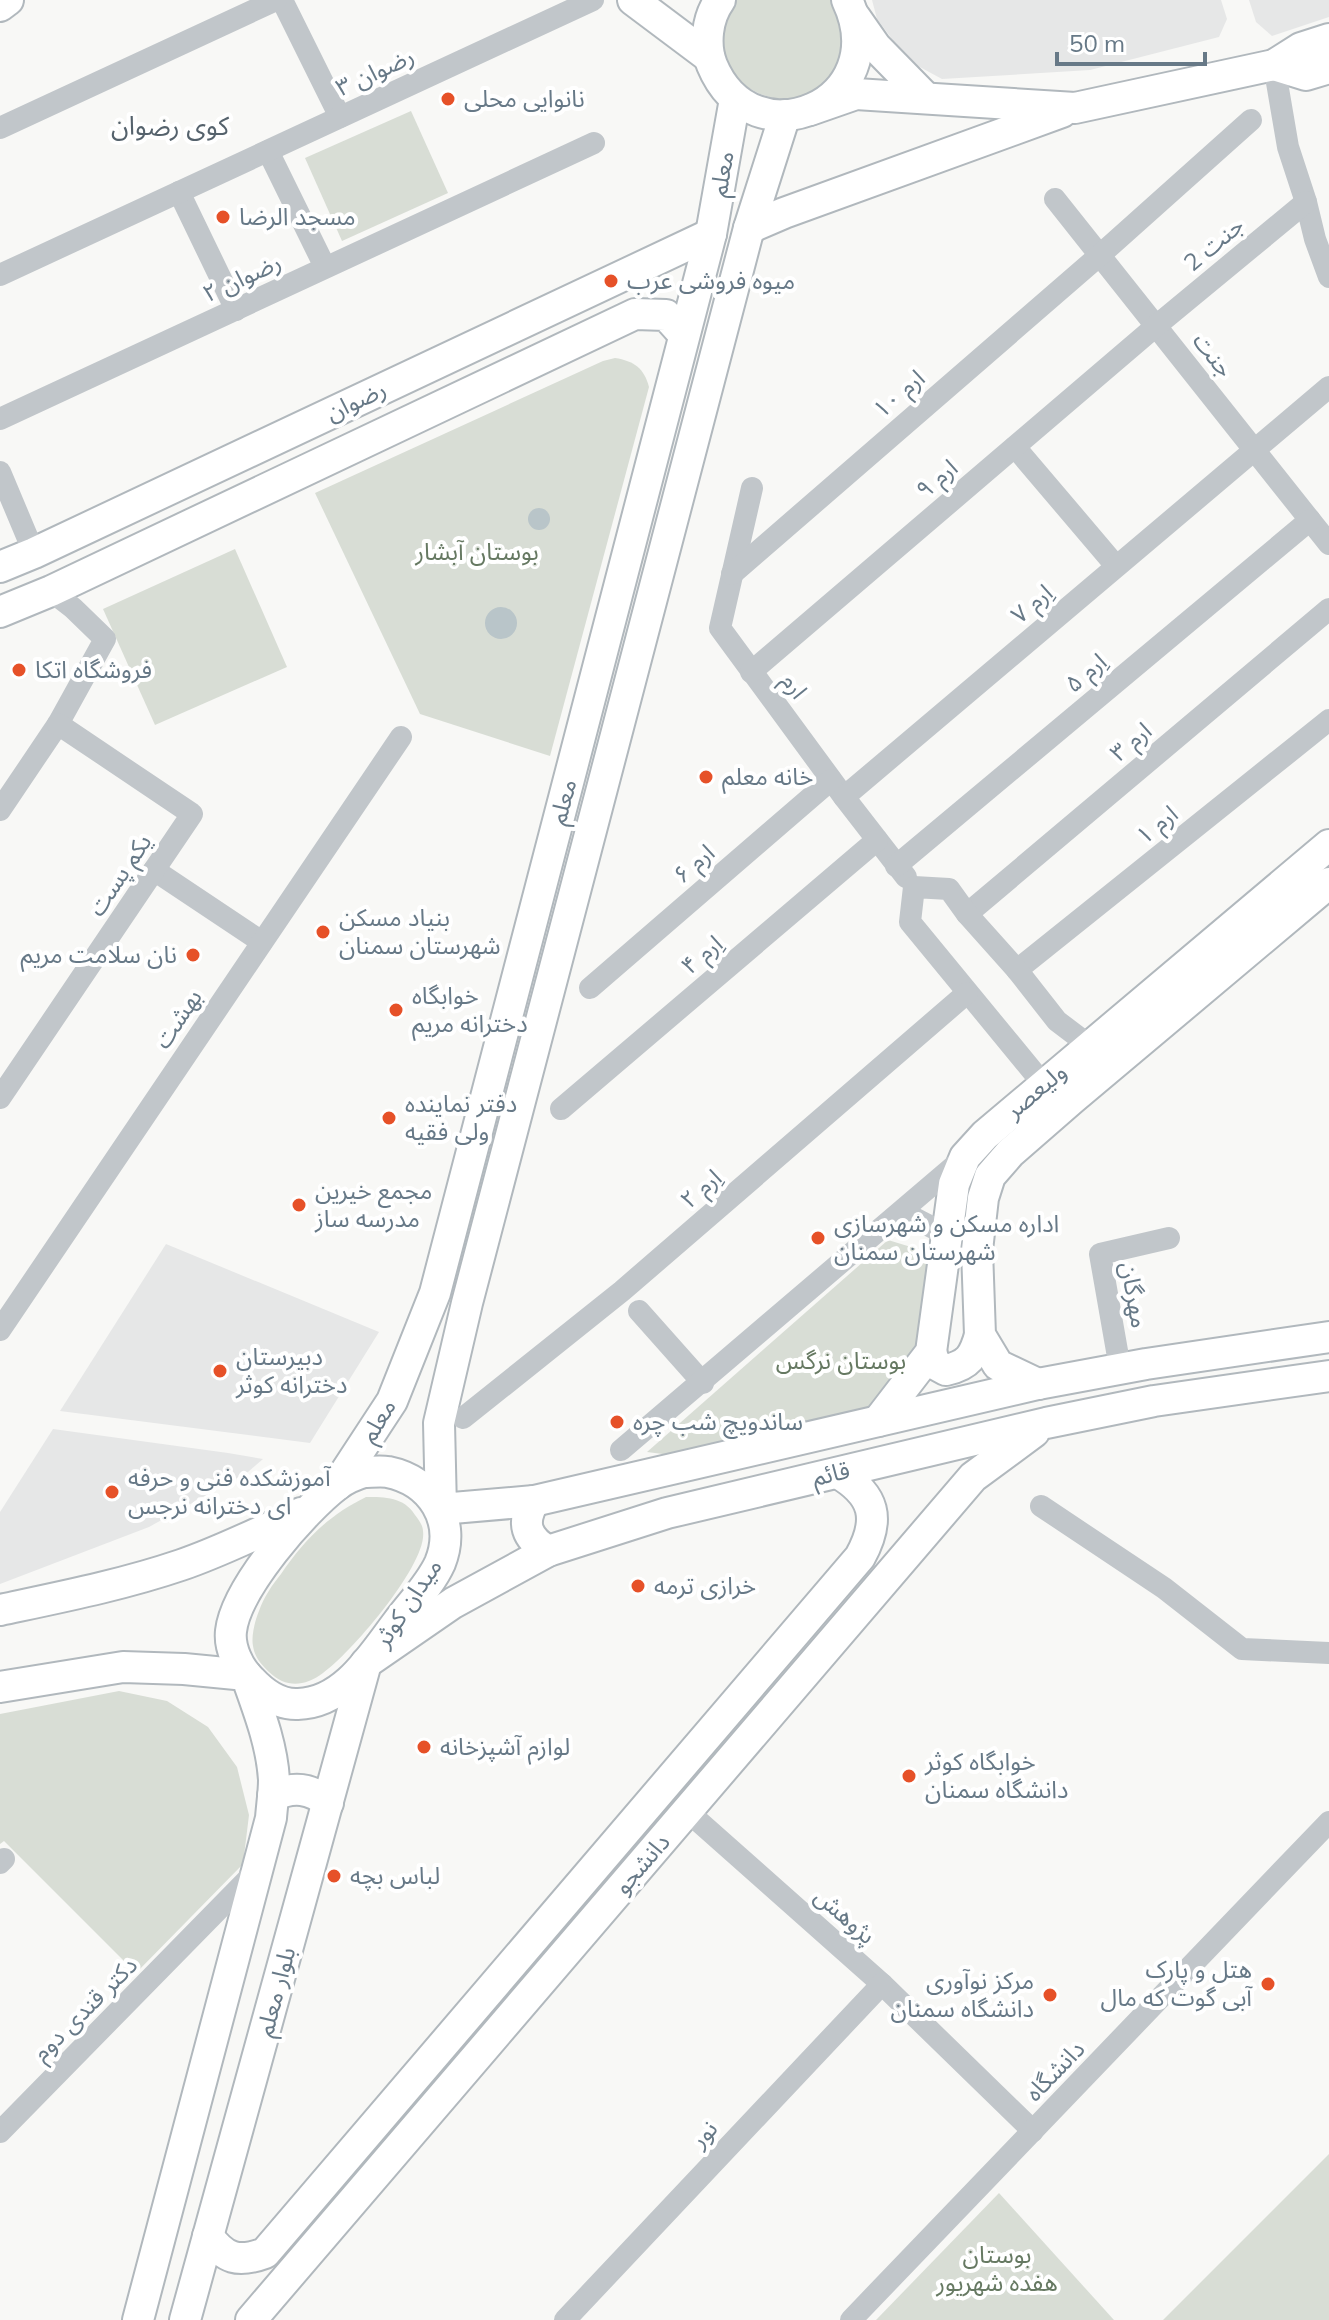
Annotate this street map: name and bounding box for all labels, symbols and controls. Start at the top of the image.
scale bar [1057,16,1205,66]
text: 50 m [1069,28,1125,58]
street label: رضوان ۳ [331,40,419,102]
place label: نانوایی محلی [464,83,585,113]
marker: نانوایی محلی [439,90,457,108]
district label: کوی رضوان [111,109,229,142]
street label: معلم [702,149,743,200]
place label: مسجد الرضا [239,201,356,231]
marker: مسجد الرضا [214,208,232,226]
street label: جنت 2 [1177,209,1250,277]
street label: رضوان ۲ [198,246,286,308]
place label: میوه فروشی عرب [627,265,795,295]
marker: میوه فروشی عرب [602,272,620,290]
street label: جنت [1187,326,1241,383]
street label: ارم ۱۰ [866,363,933,427]
street label: رضوان [321,373,391,427]
street label: ارم ۹ [909,452,966,507]
park label: بوستان آبشار [414,536,539,566]
street label: اِرم ۷ [1004,577,1062,632]
street label: اِرم ۵ [1058,646,1116,701]
place label: فروشگاه اتکا [35,654,152,684]
marker: فروشگاه اتکا [10,661,28,679]
street label: ارم [772,666,814,707]
street label: ارم ۳ [1103,715,1160,770]
place label: خانه معلم [722,761,813,794]
marker: خانه معلم [697,768,715,786]
street label: معلم [542,776,585,829]
street label: ارم ۱ [1129,798,1186,853]
street label: یکم پست [81,828,160,923]
street label: ارم ۶ [666,837,723,892]
place label: بنیاد مسکن شهرستان سمنان [339,902,501,960]
marker: بنیاد مسکن شهرستان سمنان [314,923,332,941]
street label: اِرم ۴ [674,928,732,983]
place label: نان سلامت مریم [21,939,177,972]
marker: نان سلامت مریم [184,946,202,964]
place label: خوابگاه دخترانه مریم [412,980,528,1041]
street label: بهشت [146,983,208,1054]
marker: خوابگاه دخترانه مریم [387,1001,405,1019]
street label: ولیعصر [998,1056,1072,1125]
place label: دفتر نماینده ولی فقیه [405,1088,517,1146]
marker: دفتر نماینده ولی فقیه [380,1109,398,1127]
street label: اِرم ۲ [673,1161,731,1217]
place label: مجمع خیرین مدرسه ساز [314,1175,432,1233]
marker: مجمع خیرین مدرسه ساز [290,1196,308,1214]
place label: اداره مسکن و شهرسازی شهرستان سمنان [834,1208,1059,1266]
marker: اداره مسکن و شهرسازی شهرستان سمنان [809,1229,827,1247]
street label: مهرگان [1114,1259,1156,1330]
place label: دبیرستان دخترانه کوثر [235,1341,347,1399]
park label: بوستان نرگس [776,1345,906,1375]
marker: دبیرستان دخترانه کوثر [211,1362,229,1380]
street label: معلم [352,1393,404,1449]
place label: ساندویچ شب چره [633,1406,803,1439]
marker: ساندویچ شب چره [608,1413,626,1431]
street label: قائم [809,1454,853,1495]
place label: آموزشکده فنی و حرفه ای دخترانه نرجس [128,1462,332,1520]
marker: آموزشکده فنی و حرفه ای دخترانه نرجس [103,1483,121,1501]
street label: میدان کوثر [366,1552,448,1653]
place label: خرازی ترمه [654,1570,756,1600]
marker: خرازی ترمه [629,1577,647,1595]
place label: لوازم آشپزخانه [440,1731,570,1765]
marker: لوازم آشپزخانه [415,1738,433,1756]
place label: خوابگاه کوثر دانشگاه سمنان [924,1746,1069,1804]
marker: خوابگاه کوثر دانشگاه سمنان [900,1767,918,1785]
street label: دانشجو [607,1827,676,1900]
place label: لباس بچه [350,1860,440,1891]
marker: لباس بچه [325,1867,343,1885]
street label: پژوهش [808,1880,883,1951]
street label: بلوار معلم [249,1944,304,2041]
street label: دکتر قندی دوم [26,1950,146,2070]
place label: هتل و پارک آبی گوت که مال [1101,1954,1253,2012]
place label: مرکز نوآوری دانشگاه سمنان [890,1965,1034,2023]
marker: هتل و پارک آبی گوت که مال [1259,1975,1277,1993]
marker: مرکز نوآوری دانشگاه سمنان [1041,1986,1059,2004]
street label: دانشگاه [1018,2034,1090,2107]
street label: نور [683,2113,723,2154]
park label: بوستان هفده شهریور [935,2239,1058,2297]

